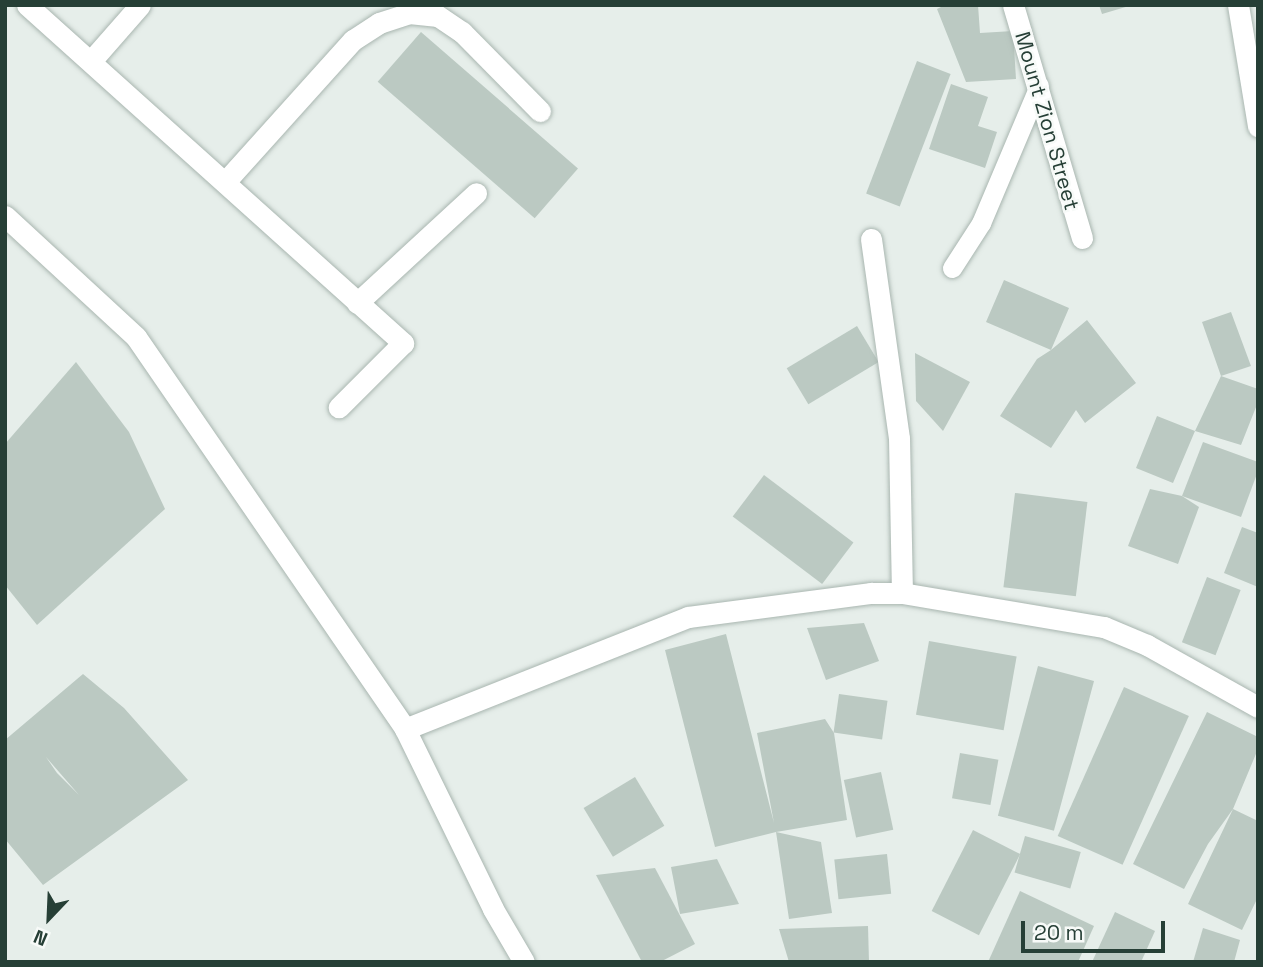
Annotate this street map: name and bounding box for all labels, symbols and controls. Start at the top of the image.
street label: Mount Zion Street [1009,29,1085,213]
north arrow [14,883,84,953]
scale bar [1025,908,1168,952]
text: 20 m [1034,919,1084,946]
text: N [30,924,51,952]

